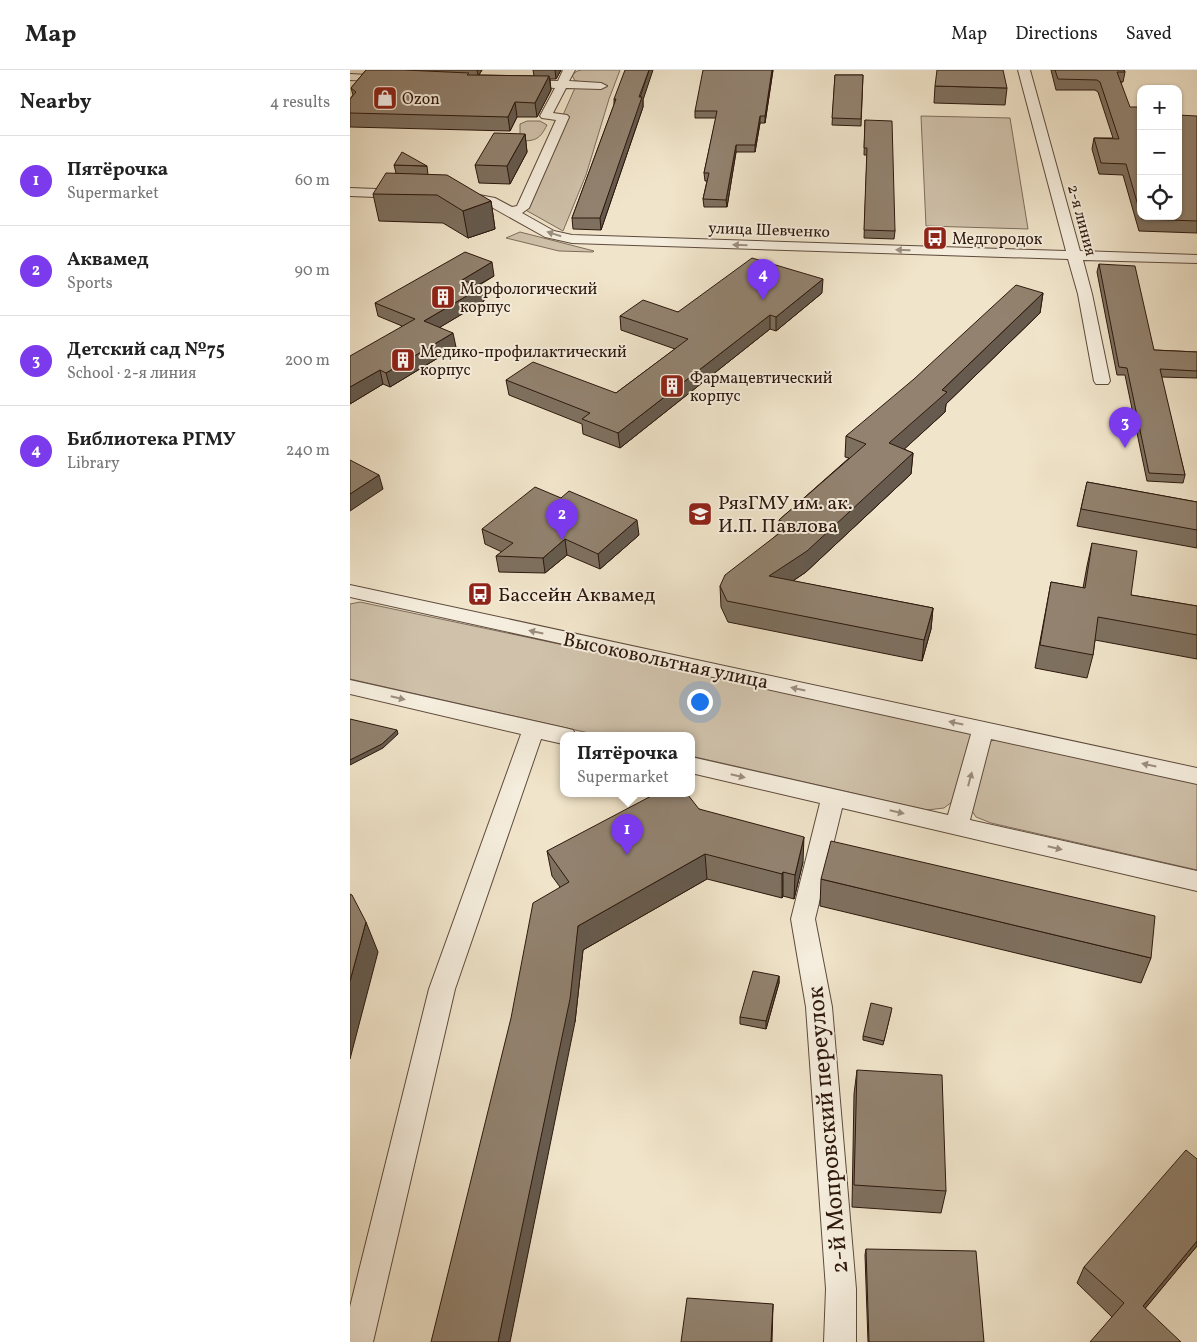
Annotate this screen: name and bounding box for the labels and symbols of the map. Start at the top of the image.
shop icon: Ozon [372,85,398,111]
place label: Ozon [402,89,440,111]
street label: 2-я линия [1061,182,1101,259]
street label: улица Шевченко [708,218,830,244]
bus stop icon: Медгородок [922,225,948,251]
place label: Медгородок [952,229,1043,251]
one-way arrow [546,230,561,237]
one-way arrow [732,241,748,249]
one-way arrow [894,246,910,254]
pin: 4 [747,259,779,300]
place label: Морфологический корпус [460,279,598,319]
building icon: Морфологический корпус [430,284,456,310]
place label: Медико-профилактический корпус [420,342,627,382]
building icon: Медико-профилактический корпус [390,347,416,373]
place label: Фармацевтический корпус [690,368,833,408]
building icon: Фармацевтический корпус [659,373,685,399]
pin: 3 [1109,407,1141,448]
place label: РязГМУ им. ак. И.П. Павлова [718,490,853,541]
pin: 2 [546,499,578,540]
school or university icon: РязГМУ им. ак. И.П. Павлова [687,501,713,527]
bus stop icon: Бассейн Аквамед [467,581,493,607]
place label: Бассейн Аквамед [498,582,655,610]
street label: Высоковольтная улица [560,626,771,697]
one-way arrow [529,628,544,636]
one-way arrow [789,684,805,692]
your location [687,689,713,715]
one-way arrow [390,694,405,702]
one-way arrow [949,719,964,727]
one-way arrow [1142,761,1157,769]
one-way arrow [966,771,974,786]
one-way arrow [731,772,746,780]
one-way arrow [889,808,904,816]
pin: 1 [611,814,643,855]
one-way arrow [1048,844,1063,852]
street label: 2-й Мопровский переулок [799,985,858,1275]

